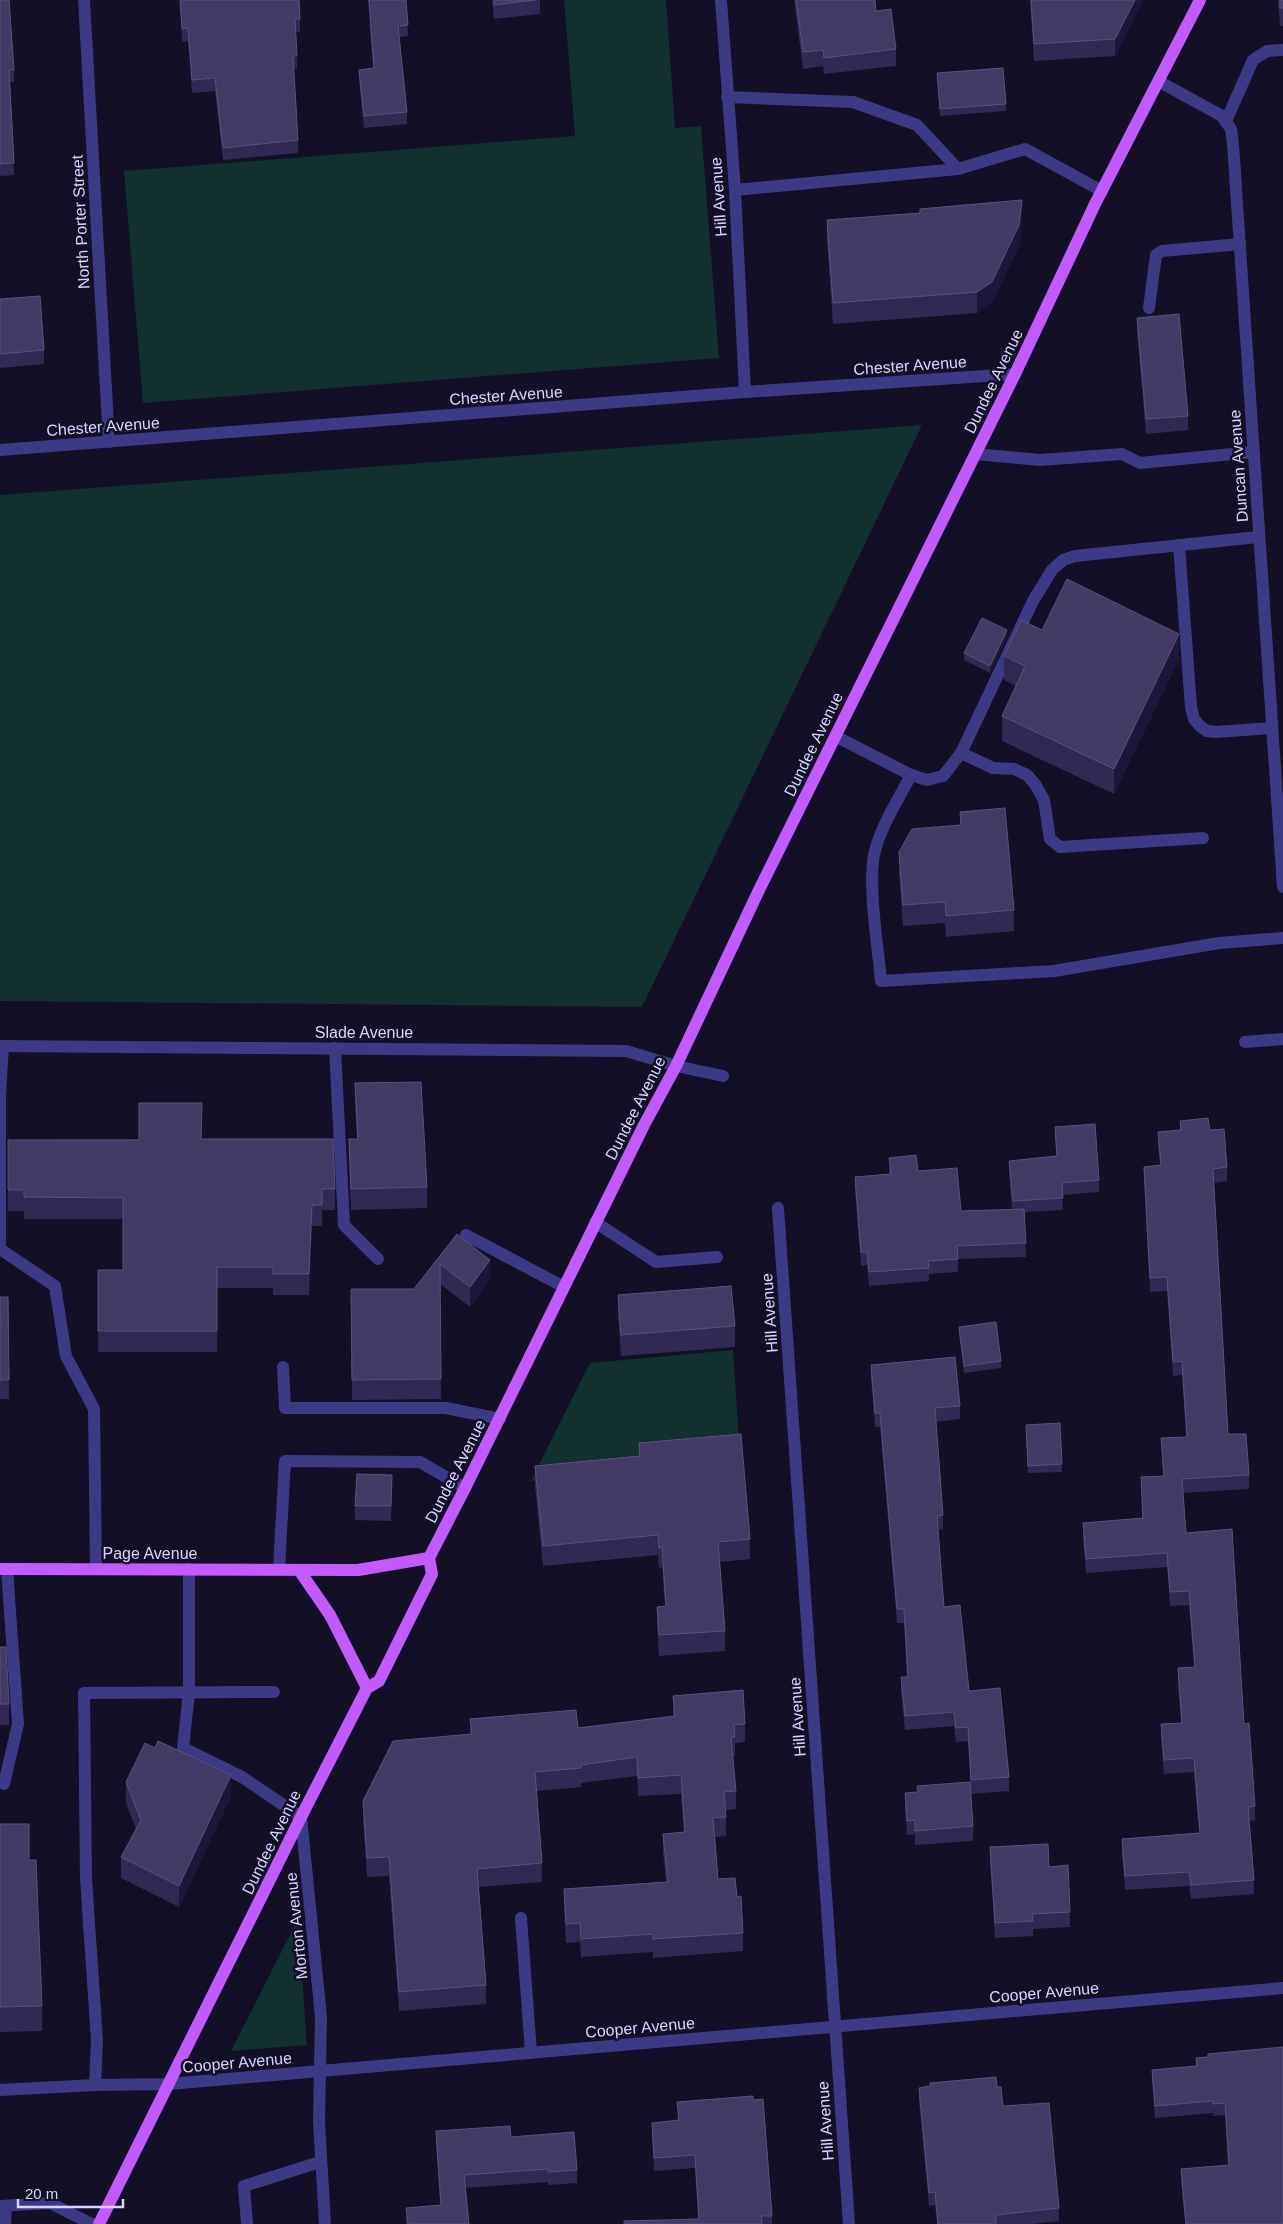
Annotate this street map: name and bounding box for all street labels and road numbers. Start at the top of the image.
street label: North Porter Street [68,154,93,289]
street label: Hill Avenue [707,156,730,237]
street label: Dundee Avenue [961,326,1026,436]
street label: Chester Avenue [853,353,967,378]
street label: Chester Avenue [449,383,563,408]
street label: Duncan Avenue [1226,409,1251,523]
street label: Chester Avenue [46,414,160,439]
street label: Dundee Avenue [781,689,846,799]
street label: Slade Avenue [315,1024,413,1041]
street label: Dundee Avenue [602,1054,669,1163]
street label: Hill Avenue [758,1272,781,1353]
street label: Dundee Avenue [422,1417,489,1526]
street label: Page Avenue [103,1545,198,1562]
street label: Hill Avenue [786,1676,809,1757]
street label: Dundee Avenue [239,1787,304,1897]
street label: Morton Avenue [282,1872,311,1980]
street label: Cooper Avenue [989,1979,1100,2006]
street label: Cooper Avenue [585,2014,696,2041]
street label: Cooper Avenue [182,2049,293,2076]
street label: Hill Avenue [814,2080,837,2161]

